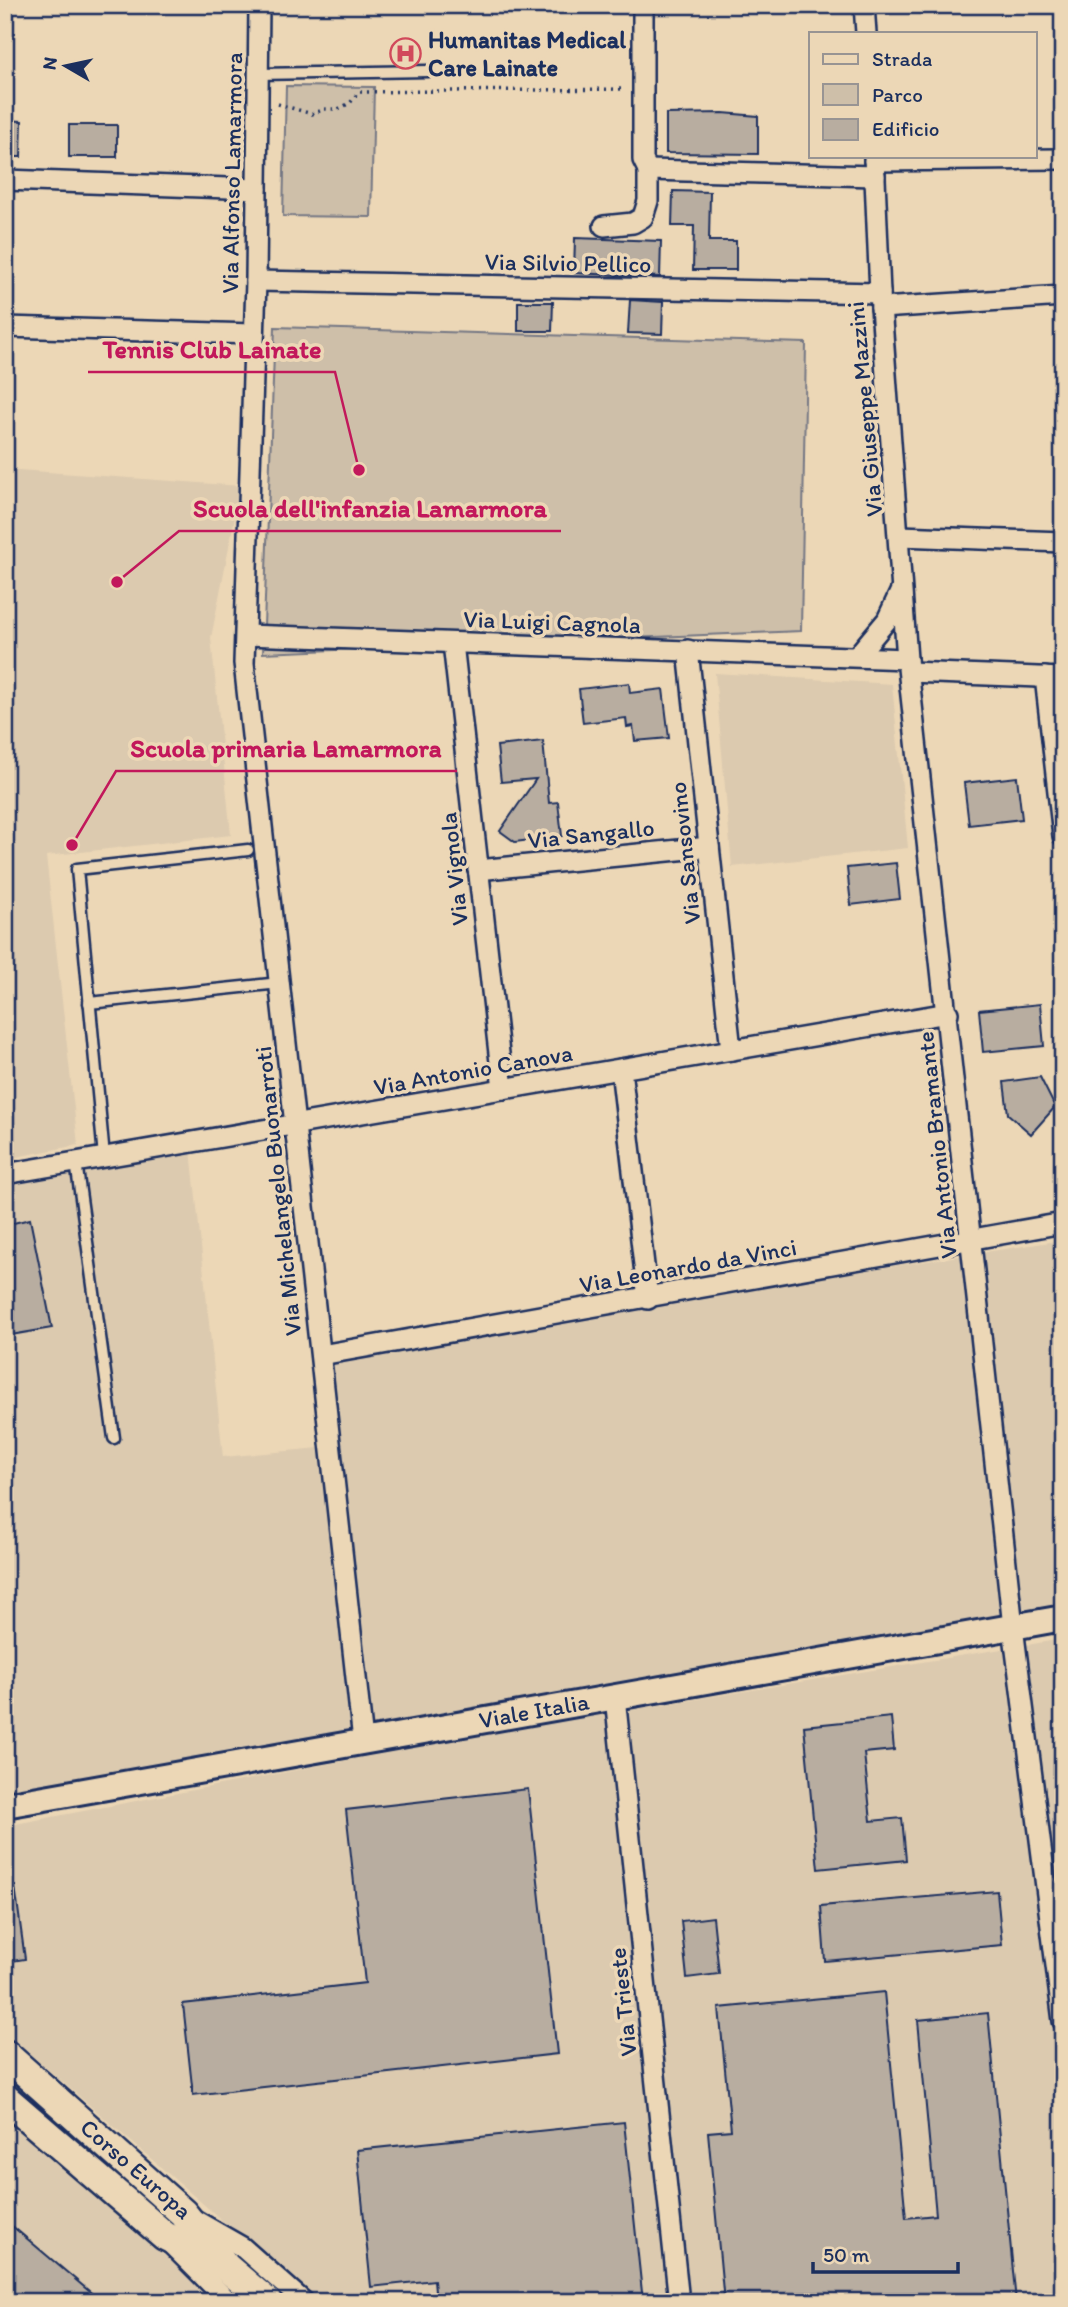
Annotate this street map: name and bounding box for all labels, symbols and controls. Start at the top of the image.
place label: Humanitas Medical Care Lainate [428,25,626,82]
north arrow [32,32,102,102]
legend [809,32,1036,158]
hospital icon: Humanitas Medical Care Lainate [388,37,422,71]
text: Strada [872,46,932,71]
street label: Via Alfonso Lamarmora [215,52,248,294]
text: N [37,55,62,72]
text: Parco [872,82,923,107]
text: Edificio [872,116,940,141]
street label: Via Silvio Pellico [484,247,652,278]
street label: Via Giuseppe Mazzini [841,300,888,518]
callout: Tennis Club Lainate [88,325,335,372]
text: Tennis Club Lainate [102,333,321,365]
callout: Scuola dell'infanzia Lamarmora [179,484,561,531]
text: Scuola dell'infanzia Lamarmora [193,492,547,524]
street label: Via Luigi Cagnola [463,604,641,639]
callout: Scuola primaria Lamarmora [116,724,457,771]
text: Scuola primaria Lamarmora [130,732,442,764]
street label: Via Sansovino [663,780,706,926]
street label: Via Vignola [433,811,474,927]
street label: Via Sangallo [526,812,656,855]
street label: Via Antonio Bramante [910,1030,963,1260]
street label: Via Antonio Canova [371,1038,575,1101]
street label: Via Michelangelo Buonarroti [248,1045,307,1337]
street label: Via Leonardo da Vinci [577,1232,799,1299]
street label: Viale Italia [476,1686,592,1734]
street label: Via Trieste [602,1946,643,2058]
street label: Corso Europa [75,2112,198,2225]
scale bar [813,2230,958,2274]
text: 50 m [823,2242,870,2267]

